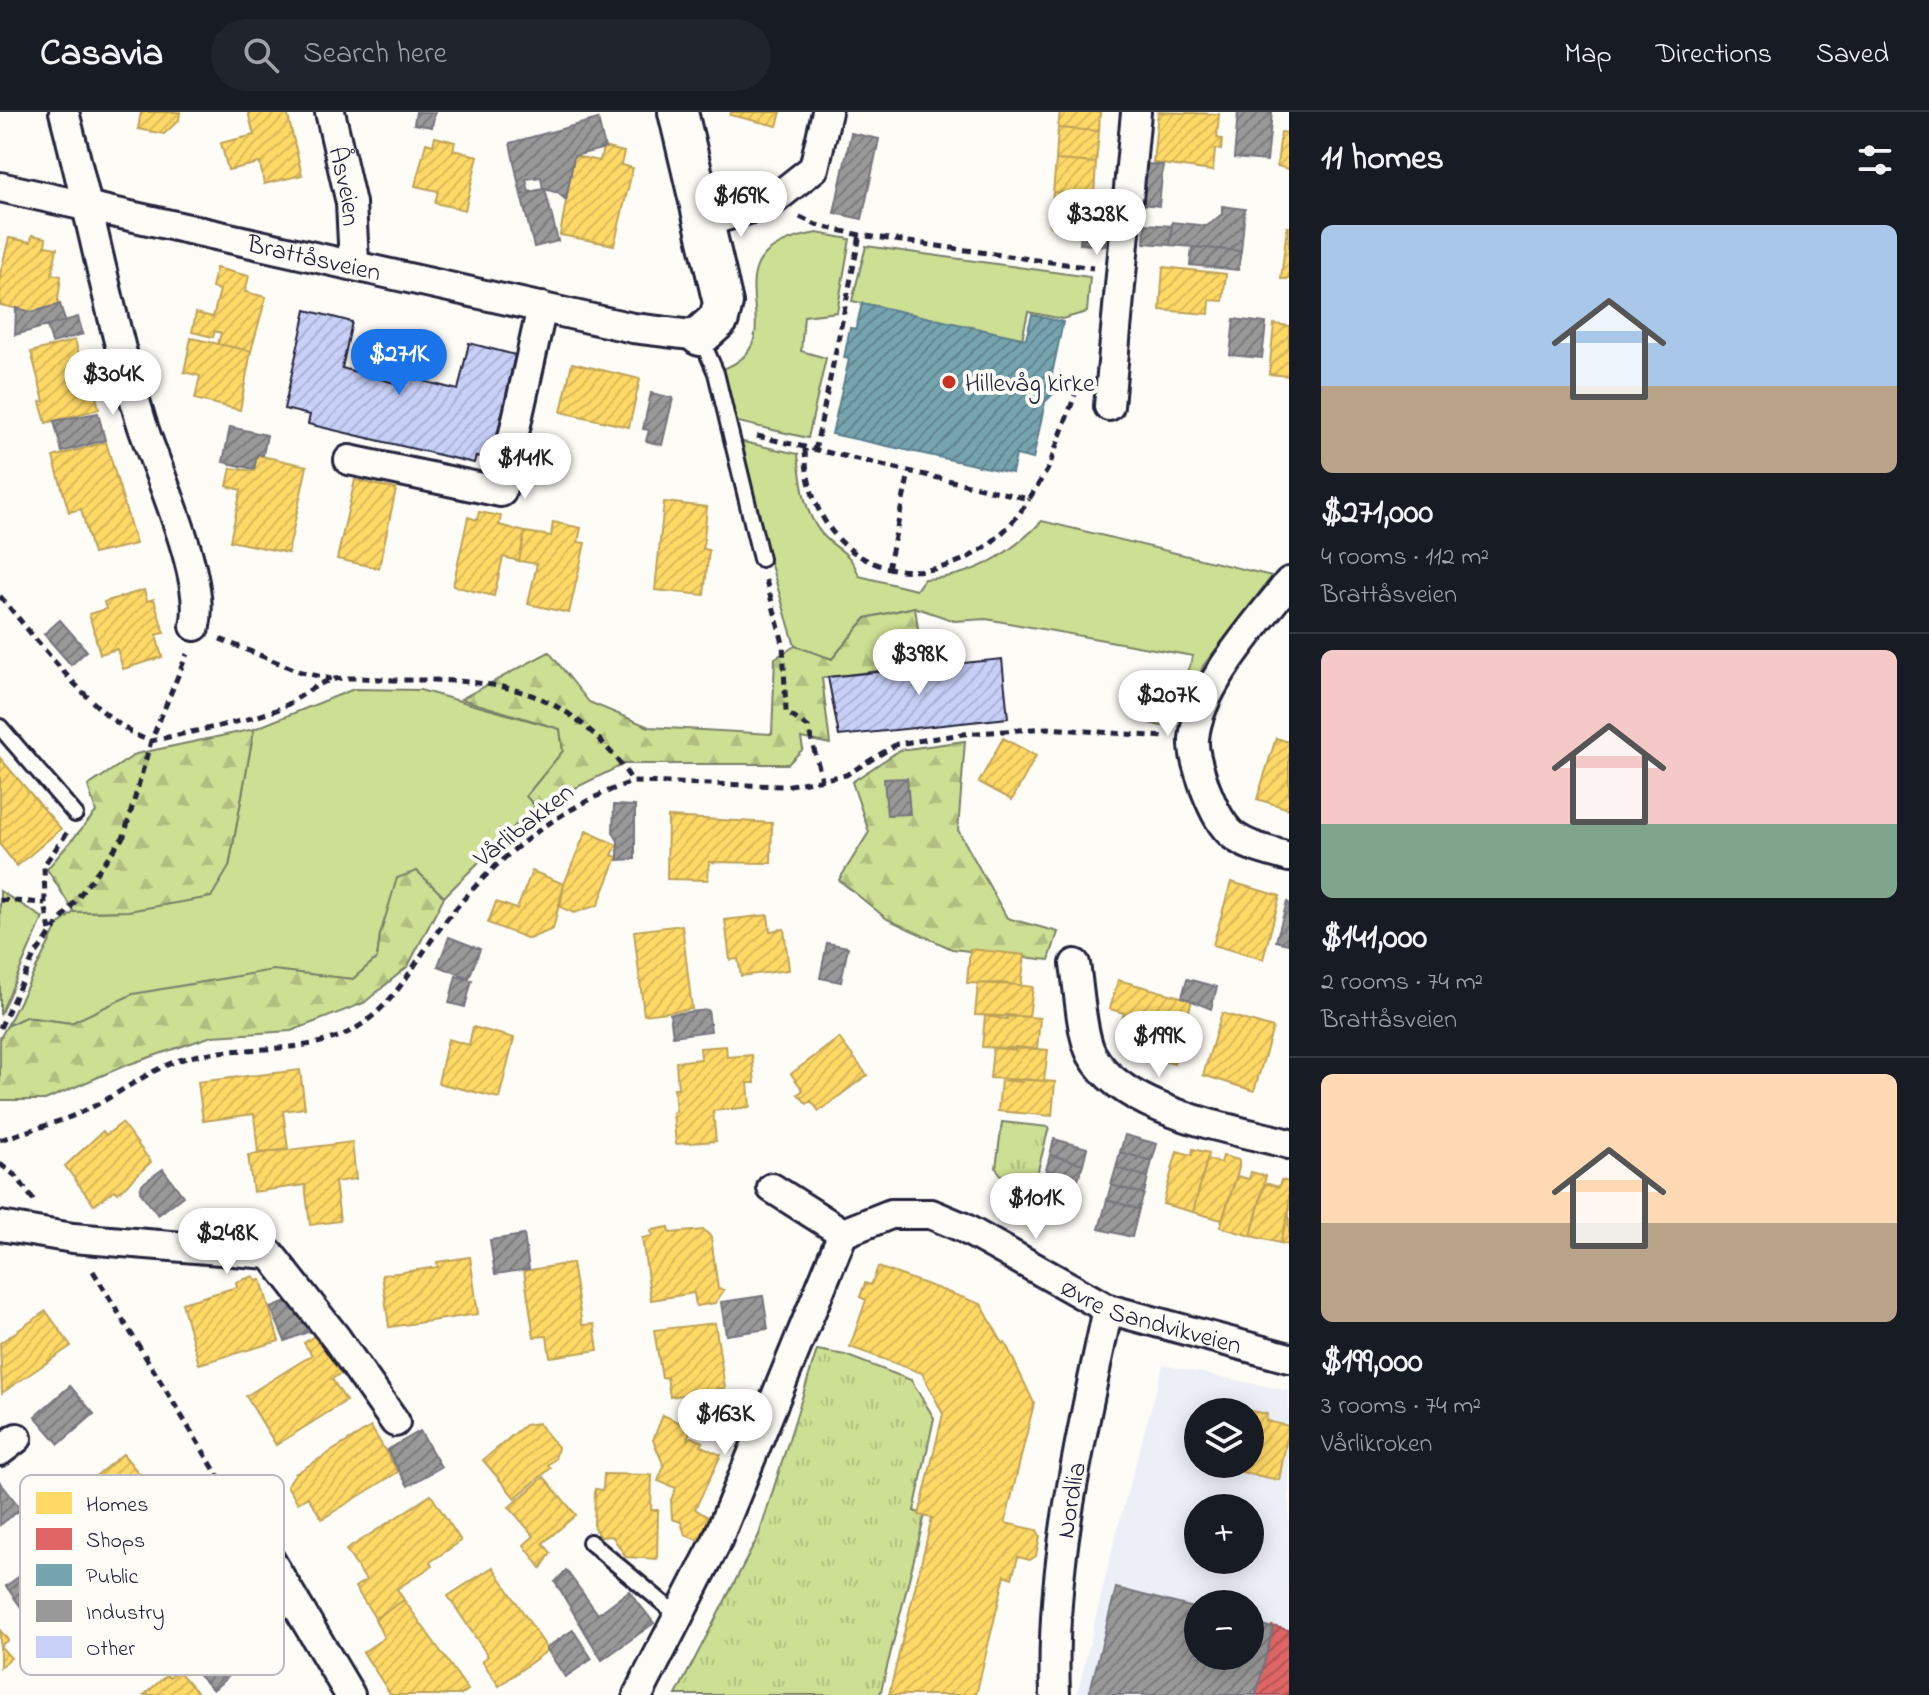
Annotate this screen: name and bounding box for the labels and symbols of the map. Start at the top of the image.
street label: Åsveien [317,143,368,227]
pin: $169K [685,171,797,239]
pin: $328K [1041,189,1153,257]
street label: Brattåsveien [242,226,384,293]
pin: $271K [343,329,455,397]
pin: $304K [57,349,169,417]
place label: Hillevåg kirke [965,366,1095,404]
marker: Hillevåg kirke [940,373,958,391]
pin: $141K [469,433,581,501]
pin: $398K [863,629,975,697]
pin: $207K [1112,670,1224,738]
street label: Vårlibakken [466,775,583,878]
pin: $199K [1103,1011,1215,1079]
pin: $101K [980,1173,1092,1241]
pin: $248K [171,1208,283,1276]
street label: Øvre Sandvikveien [1052,1270,1245,1366]
pin: $163K [669,1389,781,1457]
street label: Nordlia [1048,1459,1098,1541]
legend [20,1475,284,1675]
text: Homes [86,1490,148,1522]
text: Shops [86,1526,145,1558]
text: Public [86,1562,139,1594]
text: Industry [86,1598,165,1631]
text: Other [86,1634,135,1666]

